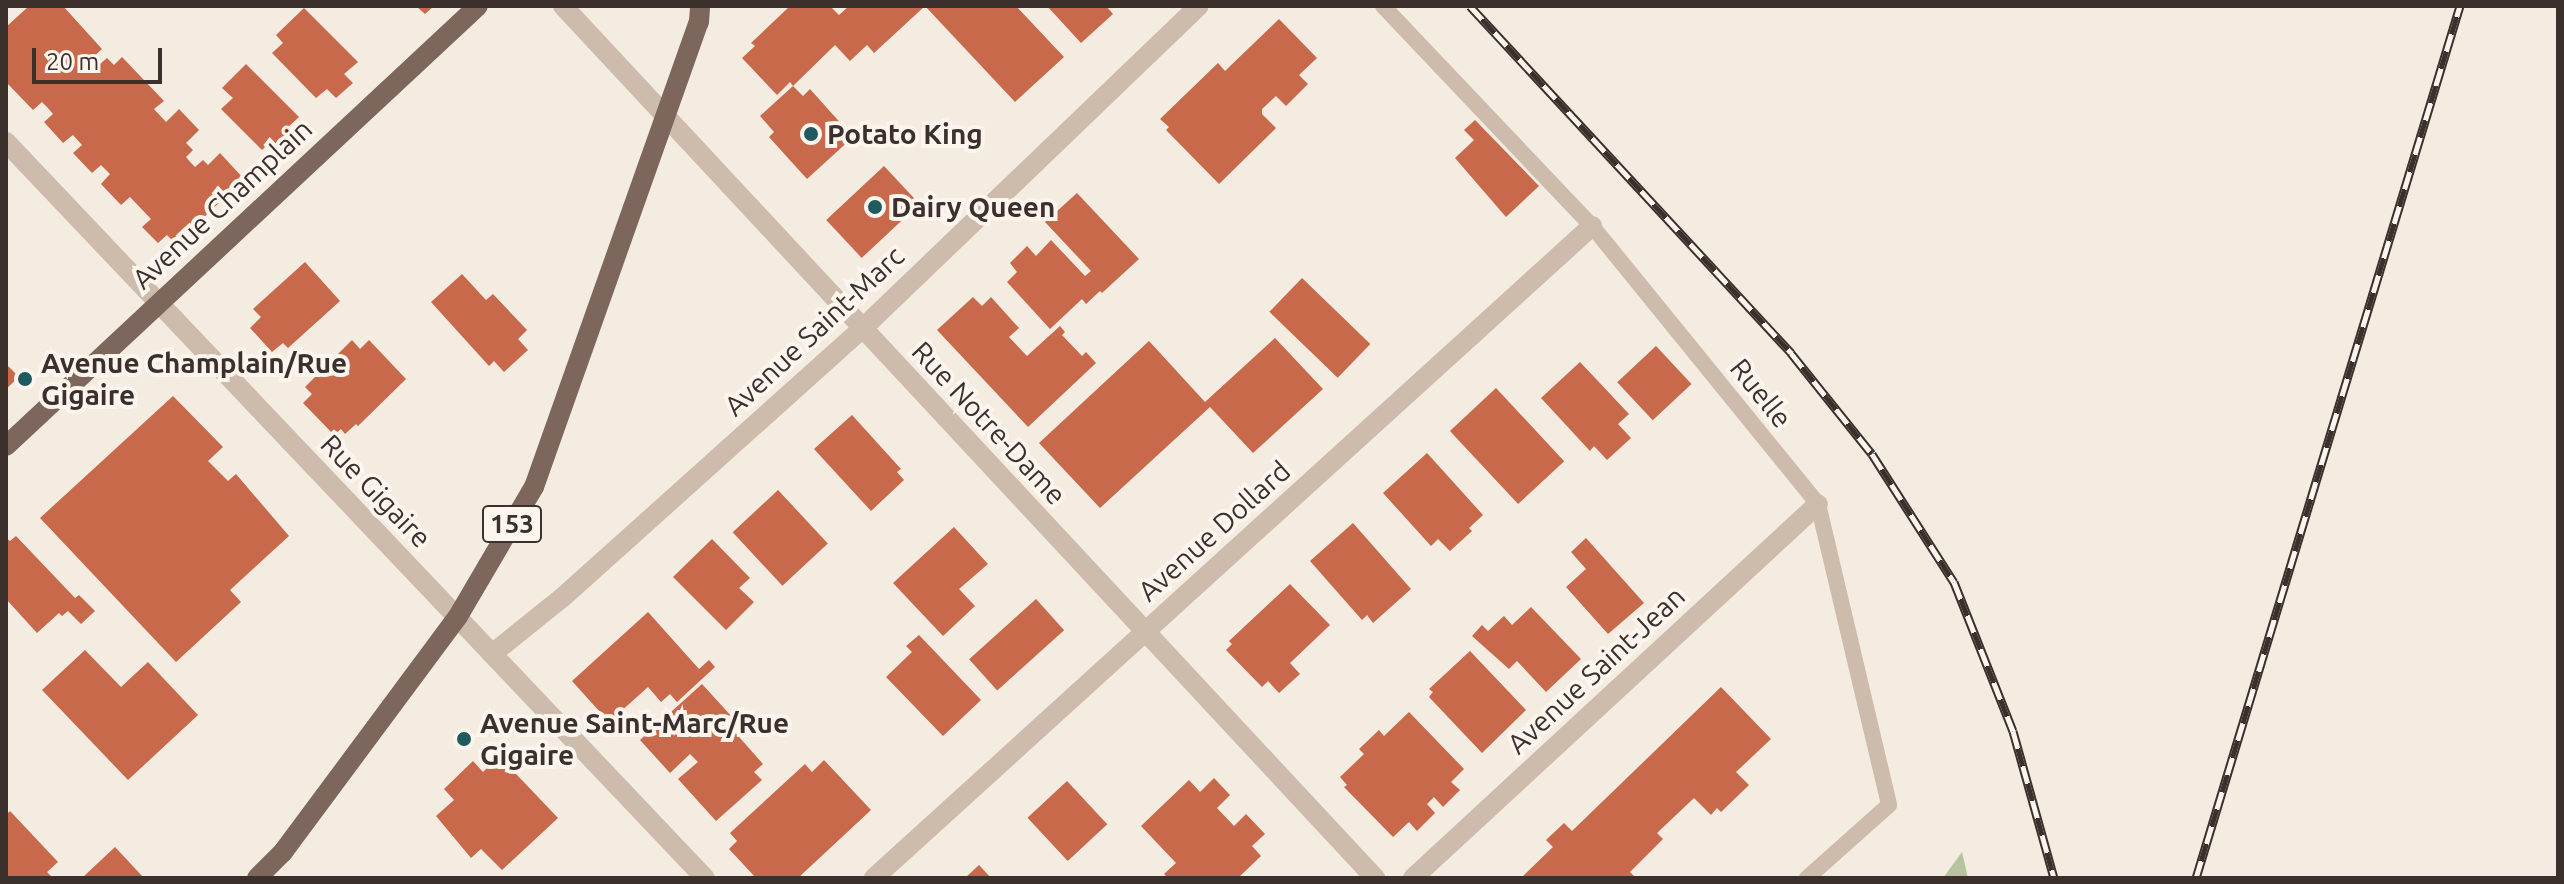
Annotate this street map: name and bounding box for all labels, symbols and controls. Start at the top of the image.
scale bar [36,32,166,82]
text: 20 m [46,48,99,75]
street label: Avenue Champlain [125,112,319,296]
place label: Potato King [827,117,983,151]
marker: Potato King [802,125,820,143]
place label: Dairy Queen [891,190,1055,224]
marker: Dairy Queen [866,198,884,216]
street label: Avenue Saint-Marc [717,239,911,423]
street label: Rue Notre-Dame [905,335,1073,511]
place label: Avenue Champlain/Rue Gigaire [41,346,347,412]
street label: Ruelle [1723,352,1799,434]
marker: Avenue Champlain/Rue Gigaire [16,370,34,388]
street label: Rue Gigaire [314,428,438,554]
street label: Avenue Dollard [1131,454,1297,608]
road number: 153 [482,502,542,546]
street label: Avenue Saint-Jean [1500,579,1692,761]
place label: Avenue Saint-Marc/Rue Gigaire [480,706,789,772]
marker: Avenue Saint-Marc/Rue Gigaire [455,730,473,748]

